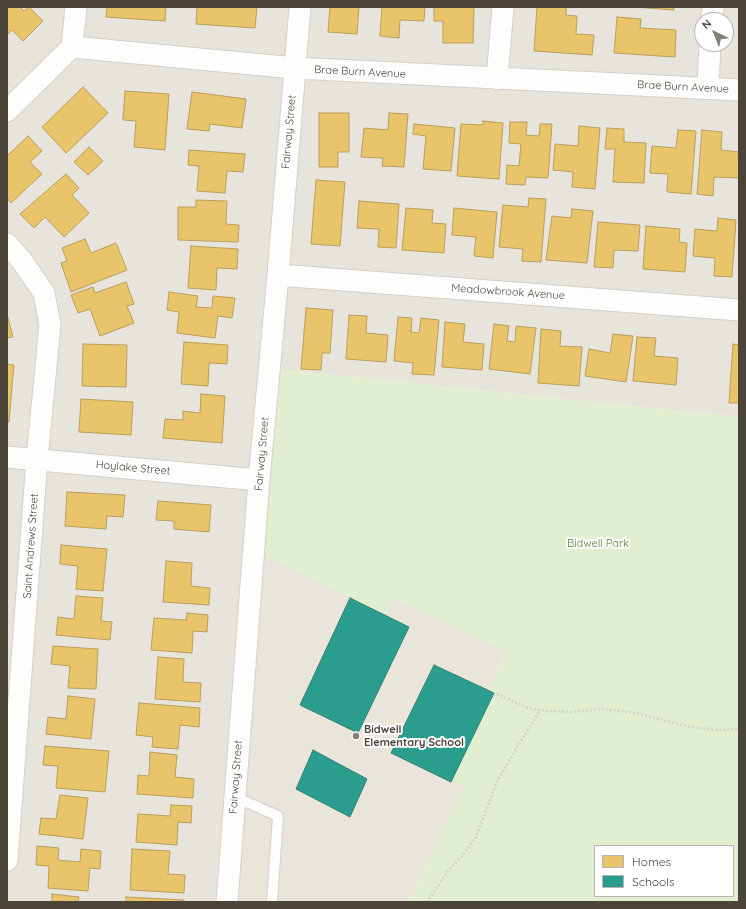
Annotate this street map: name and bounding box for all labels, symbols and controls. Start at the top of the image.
north arrow [694,12,734,52]
text: N [699,16,714,32]
street label: Brae Burn Avenue [314,63,406,81]
street label: Brae Burn Avenue [637,78,729,96]
street label: Fairway Street [279,95,299,169]
street label: Meadowbrook Avenue [451,281,565,303]
street label: Fairway Street [252,417,272,491]
street label: Hoylake Street [95,458,171,478]
street label: Saint Andrews Street [21,493,41,599]
park label: Bidwell Park [567,537,629,551]
place label: Bidwell Elementary School [364,723,464,749]
marker: Bidwell Elementary School [351,731,361,741]
street label: Fairway Street [227,740,245,814]
legend [594,845,734,897]
text: Homes [632,854,671,869]
text: Schools [632,874,675,889]

